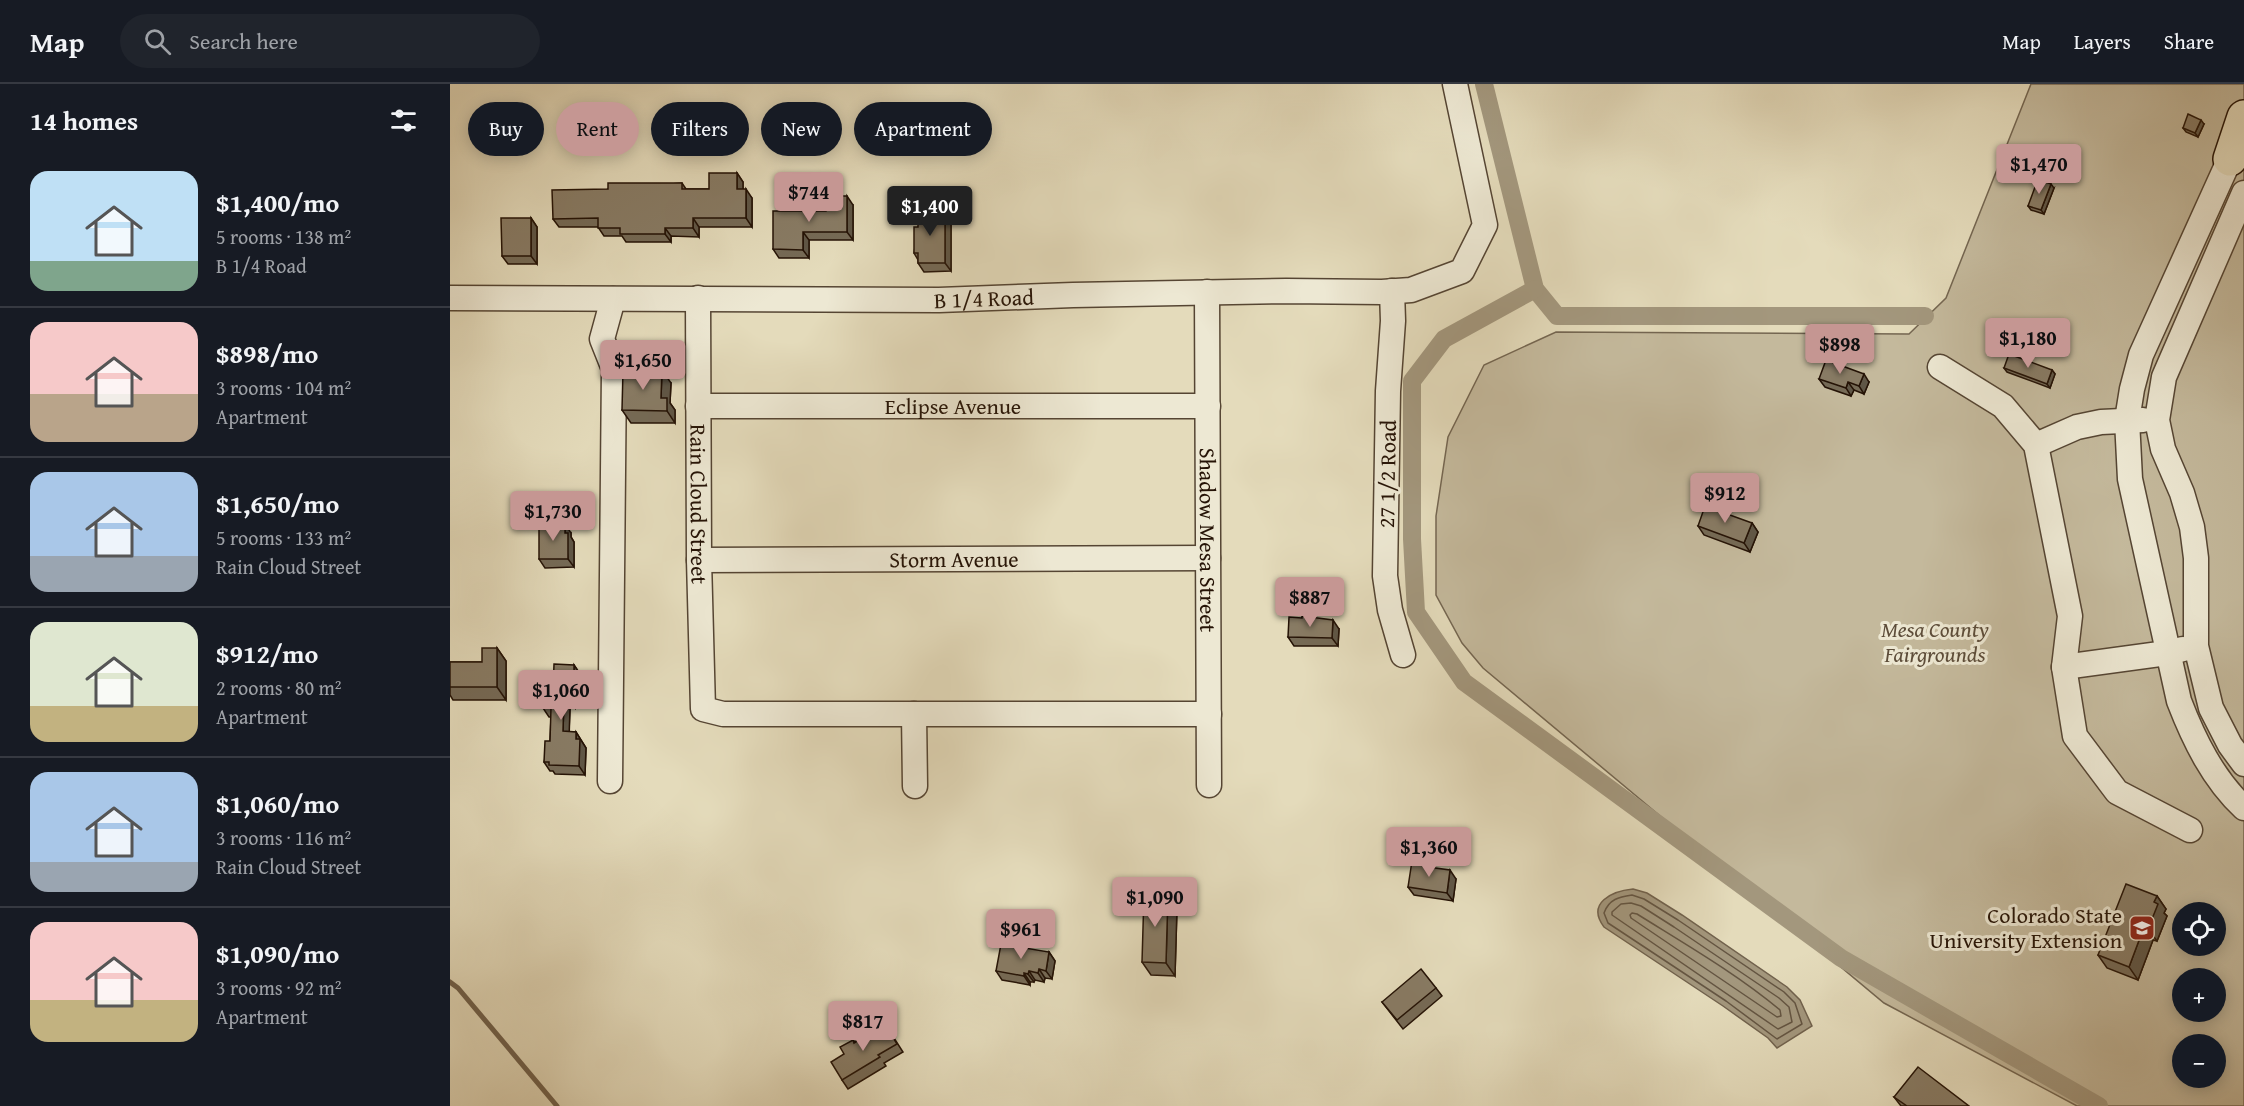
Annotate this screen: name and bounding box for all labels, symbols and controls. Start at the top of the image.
search box [120,14,540,68]
text: Map [30,21,84,62]
icon: search [141,25,174,58]
text: Search here [189,25,298,57]
text: Map [2002,26,2041,57]
text: Layers [2074,26,2131,57]
text: Share [2164,26,2214,57]
text: 14 homes [30,101,138,140]
chip: Buy [468,102,544,156]
chip: Rent [556,102,639,156]
chip: Filters [651,102,749,156]
chip: New [761,102,842,156]
chip: Apartment [854,102,992,156]
icon: filters [387,104,420,137]
pin: $1,470 [1990,144,2088,195]
text: $1,470 [2010,149,2068,178]
pin: $744 [773,172,845,223]
text: $744 [788,177,830,206]
text: $1,400/mo [216,183,339,222]
pin: $1,400 [881,186,979,237]
text: $1,400 [901,191,959,220]
icon: home [78,195,150,267]
text: 5 rooms · 138 m² [216,222,351,251]
text: B 1/4 Road [216,251,307,280]
street label: B 1/4 Road [933,280,1035,316]
pin: $1,180 [1979,318,2077,369]
text: $1,180 [1999,323,2057,352]
pin: $898 [1804,324,1876,375]
text: $898 [1819,329,1861,358]
text: $898/mo [216,334,318,373]
pin: $1,650 [594,340,692,391]
text: $1,650 [614,345,672,374]
icon: home [78,346,150,418]
text: 3 rooms · 104 m² [216,373,351,402]
street label: Eclipse Avenue [885,390,1021,422]
text: Apartment [216,402,308,431]
street label: 27 1/2 Road [1370,419,1404,529]
street label: Rain Cloud Street [682,424,716,585]
street label: Shadow Mesa Street [1192,448,1224,633]
pin: $912 [1689,473,1761,524]
text: $912 [1704,478,1746,507]
text: $1,650/mo [216,484,339,523]
pin: $1,730 [504,491,602,542]
icon: home [78,496,150,568]
text: $1,730 [524,496,582,525]
text: 5 rooms · 133 m² [216,523,351,552]
street label: Storm Avenue [889,543,1019,575]
text: Rain Cloud Street [216,552,361,581]
pin: $887 [1274,577,1346,628]
text: $887 [1289,582,1331,611]
park label: Mesa County Fairgrounds [1881,613,1989,670]
text: $912/mo [216,634,318,673]
icon: home [78,646,150,718]
pin: $1,060 [512,670,610,721]
text: 2 rooms · 80 m² [216,673,342,702]
text: $1,060 [532,675,590,704]
text: Apartment [216,702,308,731]
text: $1,060/mo [216,784,339,823]
icon: home [78,796,150,868]
text: 3 rooms · 116 m² [216,823,351,852]
pin: $1,360 [1380,827,1478,878]
text: $1,360 [1400,832,1458,861]
text: Rain Cloud Street [216,852,361,881]
pin: $1,090 [1106,877,1204,928]
text: $1,090 [1126,882,1184,911]
place label: Colorado State University Extension [1929,899,2123,956]
map controls [2172,902,2226,1088]
button: locate [2172,902,2226,956]
pin: $961 [985,909,1057,960]
school or university icon: Colorado State University Extension [2127,913,2157,943]
text: $961 [1000,914,1042,943]
text: $1,090/mo [216,934,339,973]
icon: home [78,946,150,1018]
button: + [2172,968,2226,1022]
text: 3 rooms · 92 m² [216,973,342,1002]
pin: $817 [827,1001,899,1052]
text: Apartment [216,1002,308,1031]
text: $817 [842,1006,884,1035]
button: − [2172,1034,2226,1088]

